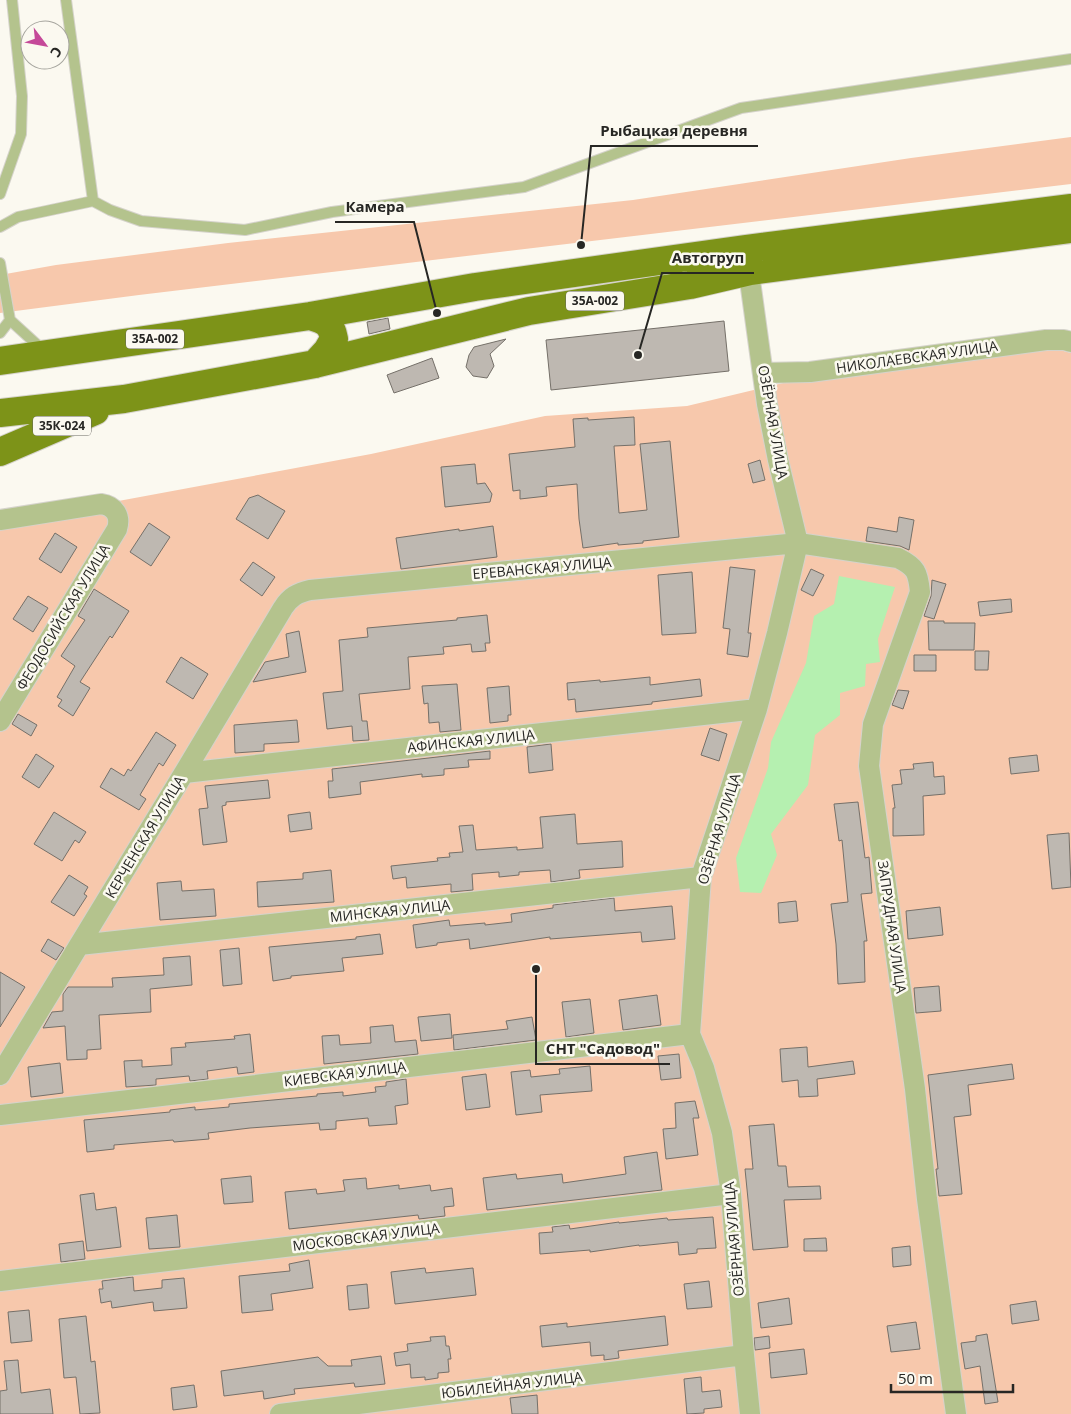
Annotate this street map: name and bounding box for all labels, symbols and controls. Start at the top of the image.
north arrow [20,20,70,70]
text: С [46,43,67,61]
callout: Рыбацкая деревня [591,116,758,146]
text: Рыбацкая деревня [600,120,748,140]
callout: Камера [335,192,414,222]
text: Камера [345,196,405,216]
callout: Автогруп [662,243,754,273]
text: Автогруп [672,247,744,267]
road number: 35А-002 [566,292,624,310]
road number: 35А-002 [126,329,184,348]
street label: НИКОЛАЕВСКАЯ УЛИЦА [835,336,999,377]
street label: ОЗЁРНАЯ УЛИЦА [754,364,793,480]
road number: 35К-024 [33,416,91,436]
street label: ФЕОДОСИЙСКАЯ УЛИЦА [11,540,114,693]
street label: ЕРЕВАНСКАЯ УЛИЦА [472,552,612,583]
street label: АФИНСКАЯ УЛИЦА [406,724,536,757]
street label: ОЗЁРНАЯ УЛИЦА [693,771,744,887]
street label: КЕРЧЕНСКАЯ УЛИЦА [100,772,189,901]
street label: ЗАПРУДНАЯ УЛИЦА [874,859,911,995]
street label: МИНСКАЯ УЛИЦА [329,895,451,926]
callout: СНТ "Садовод" [536,1034,670,1064]
text: СНТ "Садовод" [546,1038,660,1058]
street label: КИЕВСКАЯ УЛИЦА [283,1057,407,1090]
street label: ОЗЁРНАЯ УЛИЦА [719,1181,748,1297]
street label: МОСКОВСКАЯ УЛИЦА [291,1218,441,1255]
scale bar [891,1362,1014,1394]
street label: ЮБИЛЕЙНАЯ УЛИЦА [440,1366,584,1403]
text: 50 m [898,1368,933,1388]

